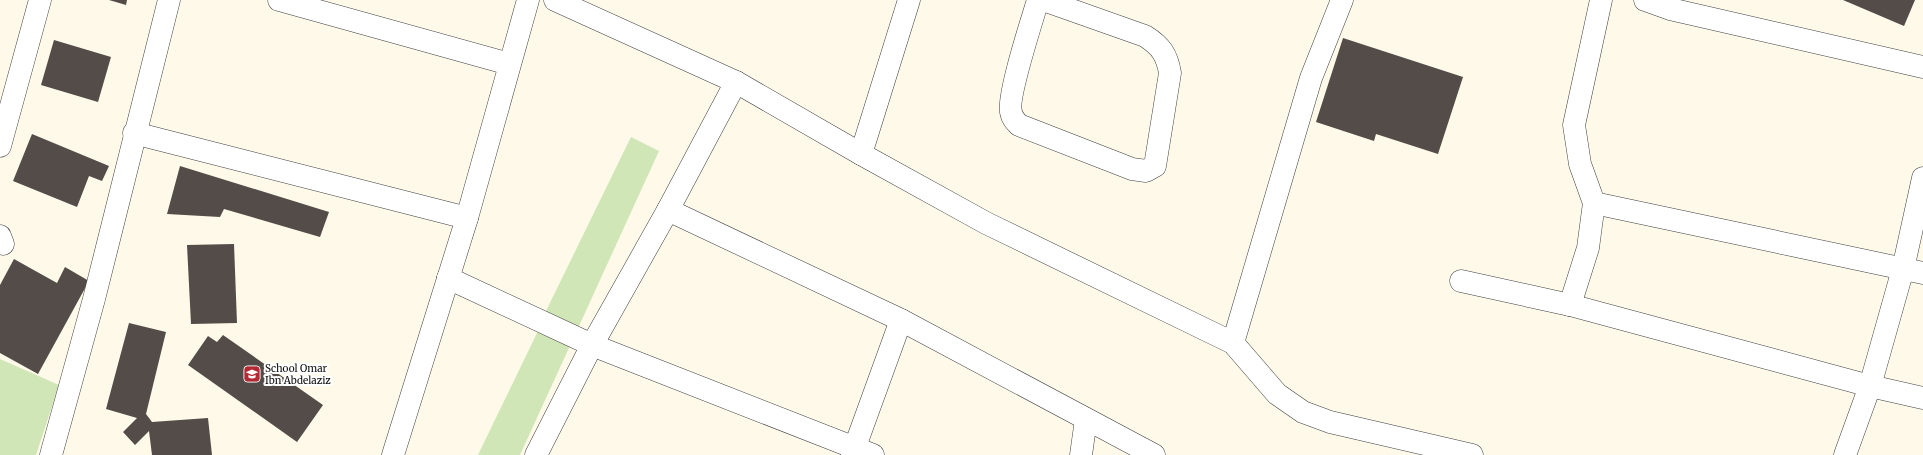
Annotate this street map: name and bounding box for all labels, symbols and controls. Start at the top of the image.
place label: School Omar Ibn Abdelaziz [265,362,331,387]
school or university icon: School Omar Ibn Abdelaziz [242,364,262,384]

